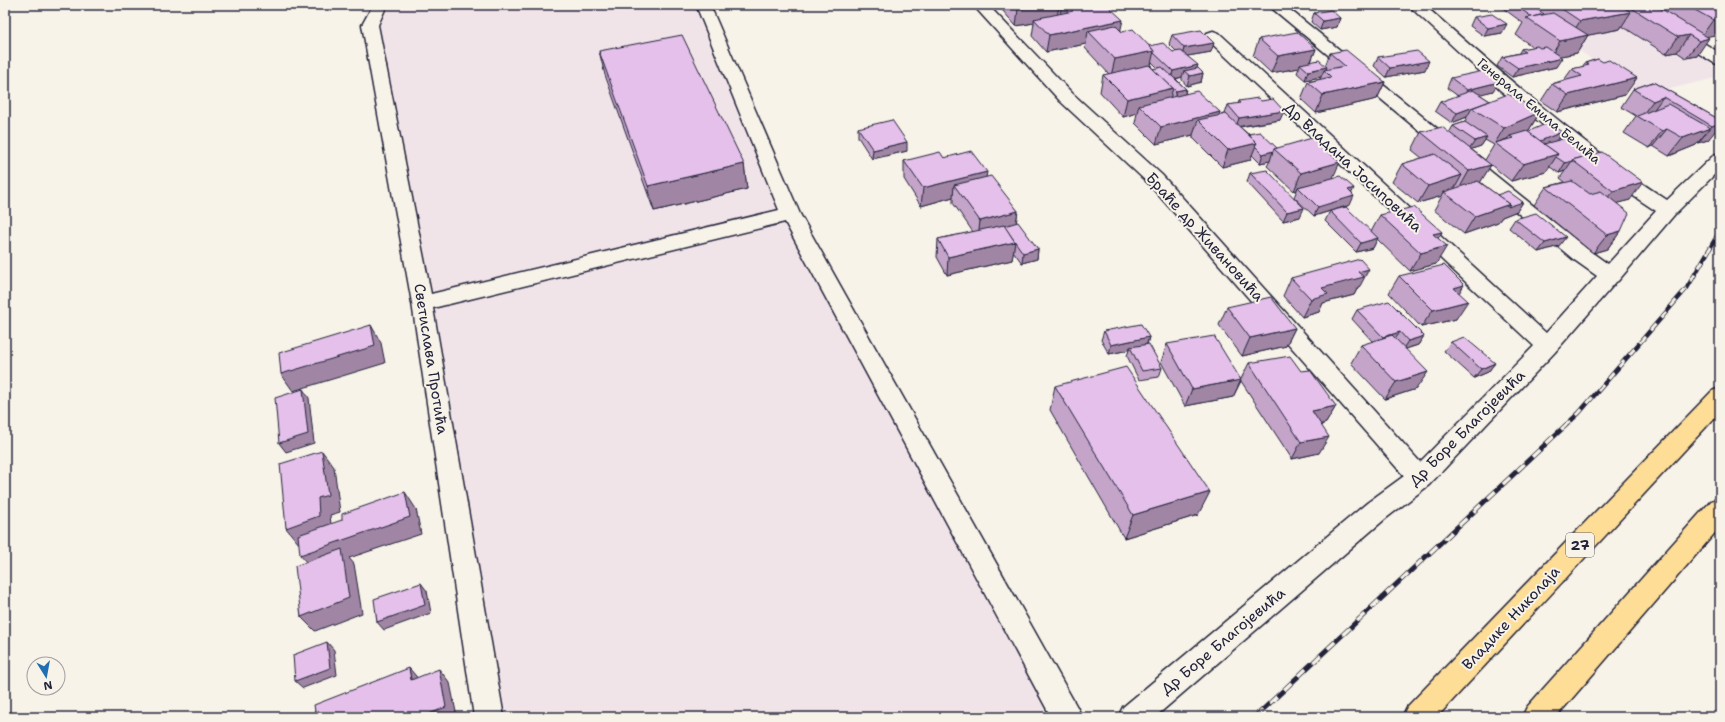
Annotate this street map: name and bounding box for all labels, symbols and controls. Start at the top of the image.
street label: Генерала Емила Белића [1474,54,1604,168]
street label: Др Владана Јосиповића [1279,97,1427,237]
street label: Браће др Живановића [1142,168,1269,306]
street label: Светислава Протића [409,282,453,436]
street label: Др Боре Благојевића [1405,365,1530,490]
road number: 27 [1566,533,1594,557]
street label: Владике Николаја [1458,561,1565,674]
street label: Др Боре Благојевића [1157,583,1290,699]
north arrow [26,656,66,696]
text: N [42,677,54,694]

